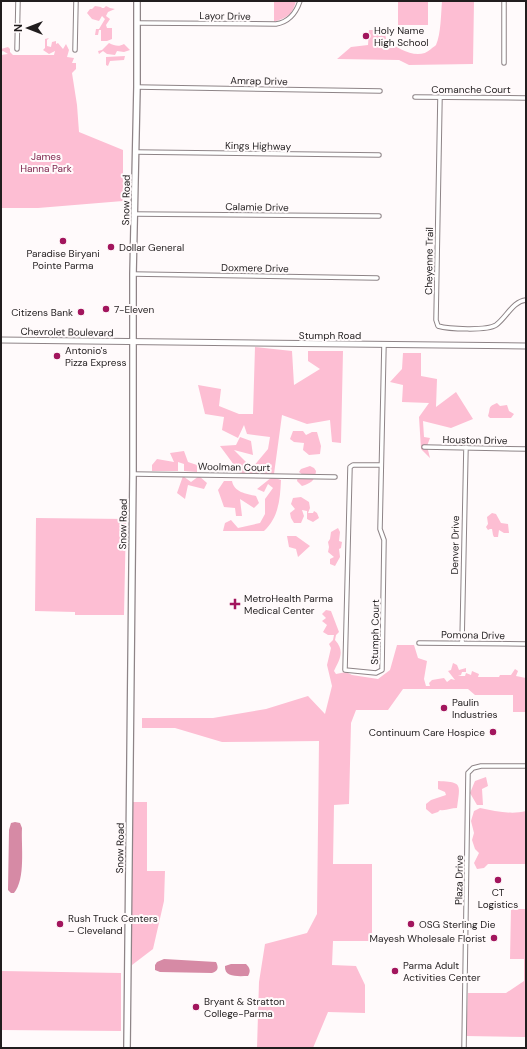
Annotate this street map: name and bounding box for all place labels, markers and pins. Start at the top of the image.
place label: Holy Name High School [374,24,429,49]
marker: Holy Name High School [361,31,371,41]
marker: Paradise Biryani Pointe Parma [58,236,68,246]
place label: Dollar General [119,241,184,254]
marker: Dollar General [106,242,116,252]
place label: Paradise Biryani Pointe Parma [26,247,100,272]
place label: 7-Eleven [114,303,154,316]
marker: 7-Eleven [101,304,111,314]
place label: Citizens Bank [11,306,73,319]
marker: Citizens Bank [76,307,86,317]
place label: Antonio's Pizza Express [65,344,127,369]
marker: Antonio's Pizza Express [52,351,62,361]
place label: MetroHealth Parma Medical Center [244,592,333,617]
marker: MetroHealth Parma Medical Center [229,598,241,610]
place label: Paulin Industries [452,696,498,721]
marker: Paulin Industries [439,703,449,713]
place label: Continuum Care Hospice [369,726,485,739]
marker: Continuum Care Hospice [488,727,498,737]
marker: CT Logistics [493,875,503,885]
place label: CT Logistics [478,886,518,911]
place label: Rush Truck Centers – Cleveland [68,912,158,937]
place label: OSG Sterling Die [419,918,496,931]
marker: Rush Truck Centers – Cleveland [55,919,65,929]
marker: OSG Sterling Die [406,919,416,929]
place label: Mayesh Wholesale Florist [369,932,486,945]
marker: Mayesh Wholesale Florist [489,933,499,943]
place label: Parma Adult Activities Center [403,959,481,984]
marker: Parma Adult Activities Center [390,966,400,976]
place label: Bryant & Stratton College-Parma [204,995,285,1020]
marker: Bryant & Stratton College-Parma [191,1002,201,1012]

